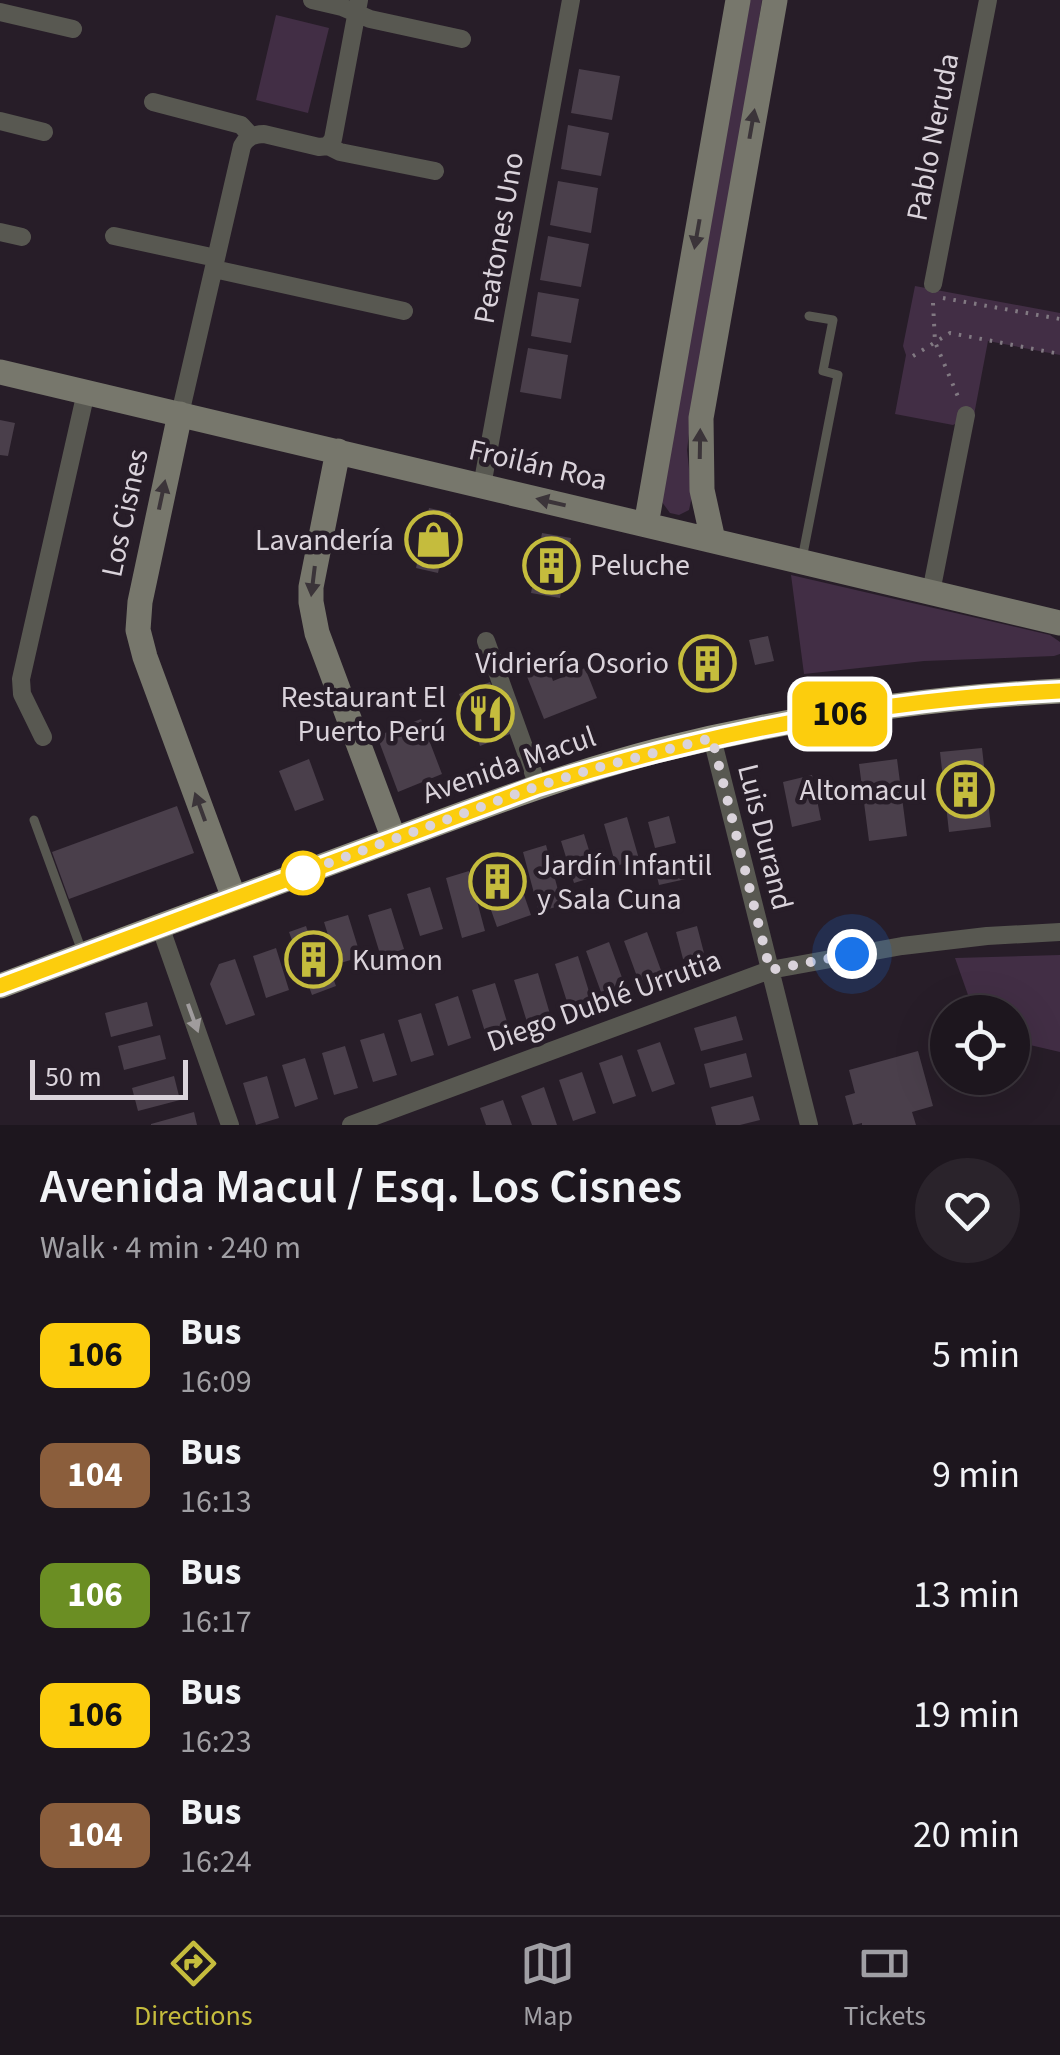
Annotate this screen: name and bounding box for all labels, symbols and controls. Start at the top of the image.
street label: Pablo Neruda [896,49,970,225]
one-way arrow [745,107,760,139]
street label: Peatones Uno [463,149,535,327]
one-way arrow [689,219,704,250]
street label: Froilán Roa [465,428,611,502]
one-way arrow [693,428,709,460]
street label: Los Cisnes [90,445,160,581]
one-way arrow [155,479,171,510]
one-way arrow [535,494,566,509]
shop icon: Lavandería [403,510,463,570]
place label: Lavandería [255,519,394,562]
building icon: Peluche [521,535,581,595]
place label: Peluche [590,544,690,587]
one-way arrow [305,566,321,598]
building icon: Vidriería Osorio [678,633,738,693]
place label: Vidriería Osorio [475,642,669,685]
place label: Restaurant El Puerto Perú [281,676,446,753]
line badge: 106 [782,682,898,746]
restaurant icon: Restaurant El Puerto Perú [455,684,515,744]
text: 106 [812,689,868,739]
street label: Avenida Macul [416,715,602,815]
street label: Luis Durand [726,759,804,915]
building icon: Altomacul [936,760,996,820]
place label: Altomacul [799,769,927,812]
one-way arrow [192,792,208,822]
place label: Jardín Infantil y Sala Cuna [537,844,712,921]
unlabelled marker [282,852,324,894]
building icon: Jardín Infantil y Sala Cuna [468,852,528,912]
your location [827,929,877,979]
building icon: Kumon [283,930,343,990]
place label: Kumon [352,939,443,982]
street label: Diego Dublé Urrutia [481,939,727,1063]
map controls [930,995,1030,1095]
button: locate [930,995,1030,1095]
one-way arrow [186,1003,201,1033]
scale bar [30,1055,188,1100]
text: 50 m [45,1057,102,1097]
text: Avenida Macul / Esq. Los Cisnes [40,1153,682,1221]
button: heart [915,1158,1020,1263]
text: Walk · 4 min · 240 m [40,1225,301,1271]
text: Bus [180,1305,241,1359]
text: 5 min [932,1328,1020,1382]
text: 106 [67,1330,123,1380]
text: 16:09 [180,1359,252,1405]
text: Bus [180,1425,241,1479]
text: 9 min [932,1448,1020,1502]
text: 104 [67,1450,123,1500]
text: 16:13 [180,1479,252,1525]
text: Bus [180,1545,241,1599]
text: 13 min [913,1568,1020,1622]
text: 106 [67,1570,123,1620]
text: 16:17 [180,1599,252,1645]
text: Bus [180,1665,241,1719]
text: 19 min [913,1688,1020,1742]
text: 106 [67,1690,123,1740]
text: 16:23 [180,1719,252,1765]
text: Bus [180,1785,241,1839]
text: 20 min [913,1808,1020,1862]
text: 104 [67,1810,123,1860]
text: 16:24 [180,1839,252,1885]
tab: Directions [134,1936,252,2036]
tab: Map [520,1936,575,2036]
tab: Tickets [843,1936,926,2036]

